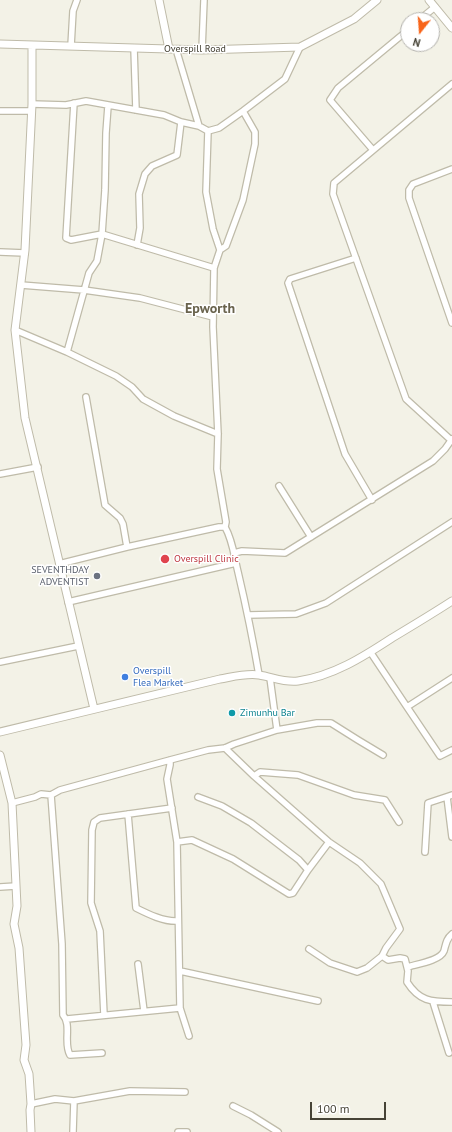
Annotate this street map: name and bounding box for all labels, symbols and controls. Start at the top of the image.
north arrow [400,12,440,52]
text: N [411,35,422,50]
street label: Overspill Road [164,43,226,55]
district label: Epworth [185,301,235,317]
marker: Overspill Clinic [159,553,171,565]
place label: Overspill Clinic [174,553,239,565]
place label: SEVENTHDAY ADVENTIST [31,564,89,588]
marker: SEVENTHDAY ADVENTIST [92,571,102,581]
place label: Overspill Flea Market [133,665,183,688]
marker: Overspill Flea Market [120,672,130,682]
place label: Zimunhu Bar [240,707,295,719]
marker: Zimunhu Bar [227,708,237,718]
scale bar [312,1094,388,1120]
text: 100 m [317,1101,350,1116]

